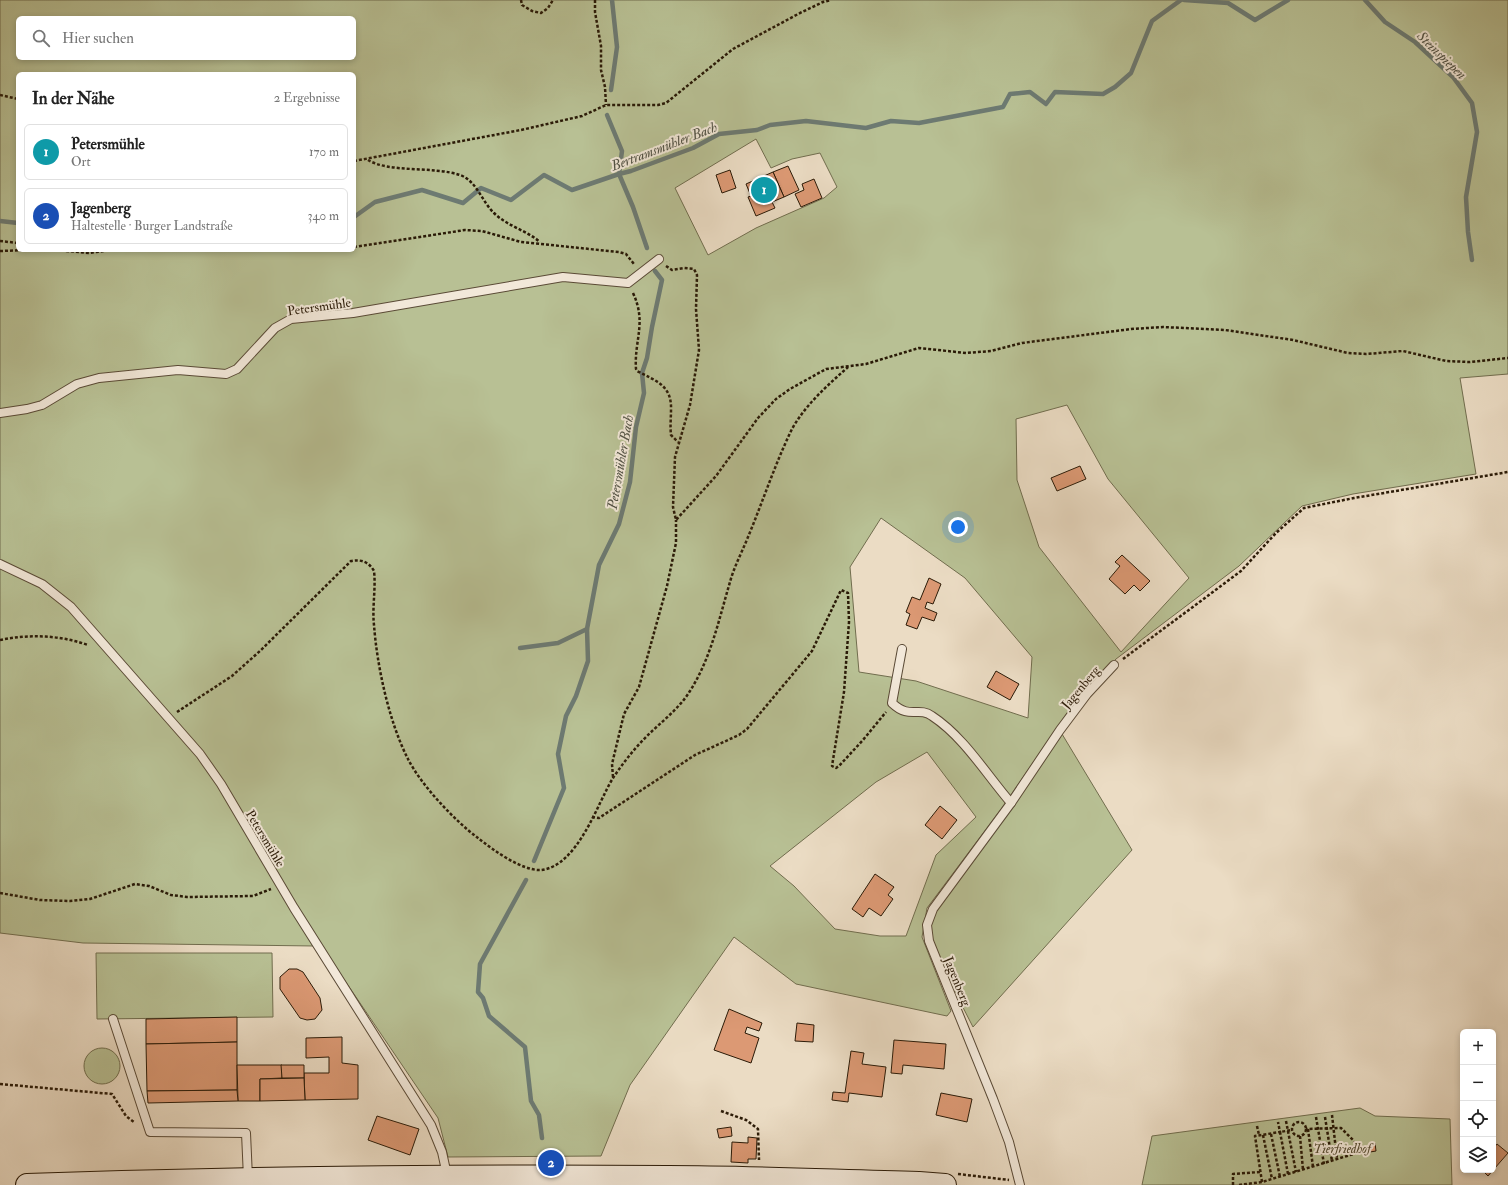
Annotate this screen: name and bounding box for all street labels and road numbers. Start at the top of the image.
street label: Petersmühle [286,295,352,319]
street label: Jagenberg [1057,662,1104,713]
street label: Petersmühle [242,807,289,870]
street label: Jagenberg [940,953,974,1009]

